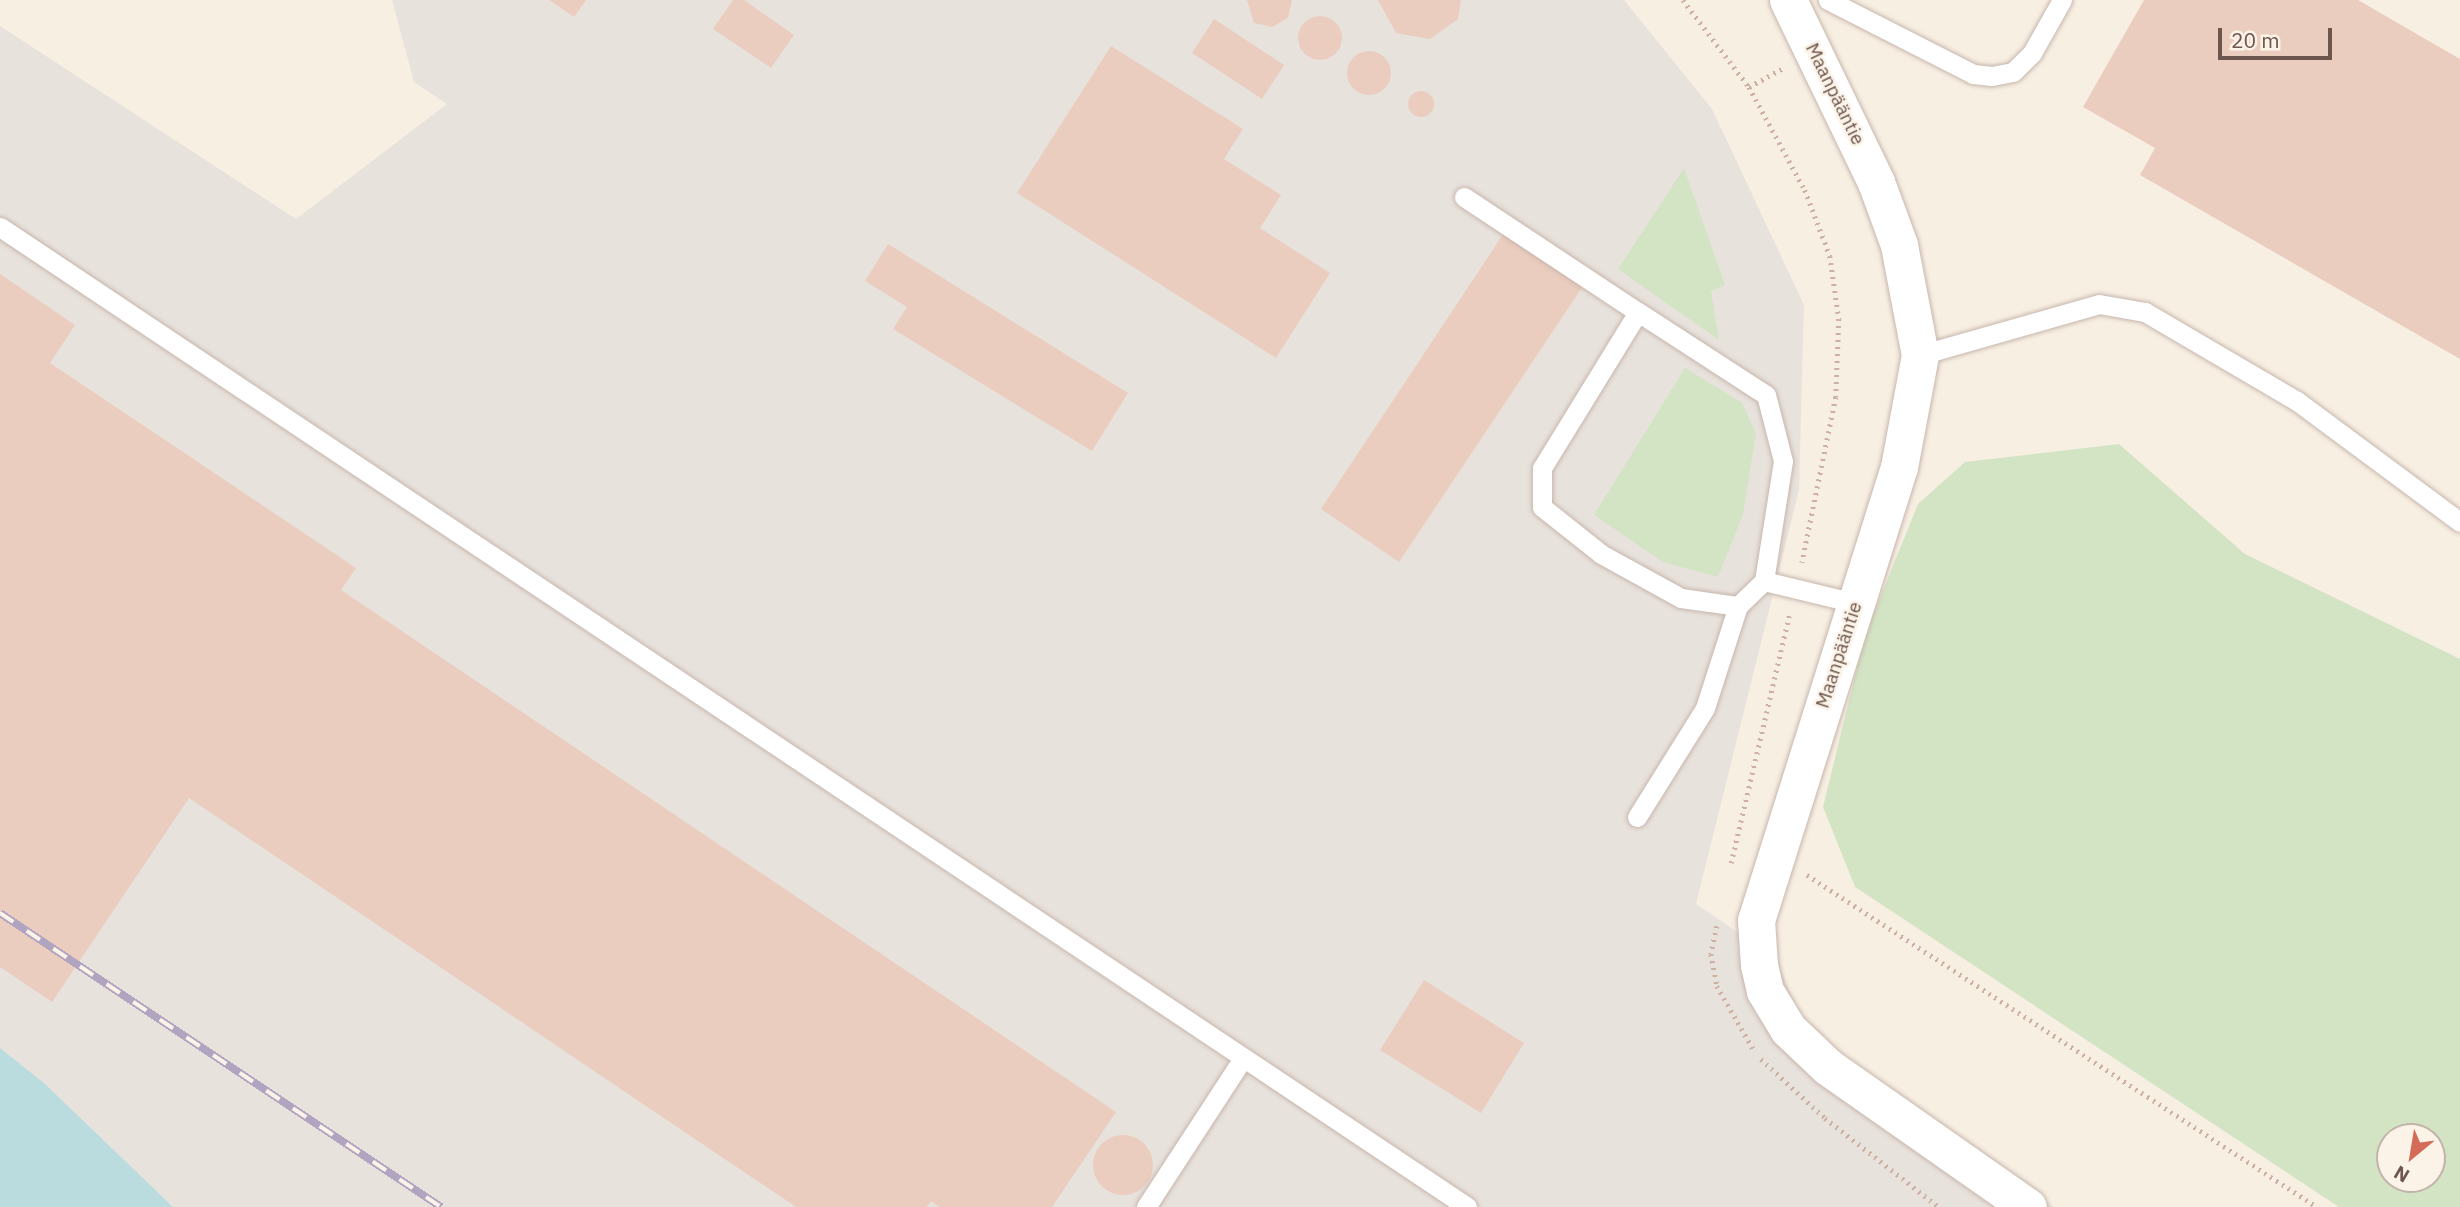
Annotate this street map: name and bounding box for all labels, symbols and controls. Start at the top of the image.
scale bar [2222,14,2336,58]
text: 20 m [2231,26,2280,54]
street label: Maanpääntie [1801,39,1869,149]
street label: Maanpääntie [1811,599,1867,711]
north arrow [2376,1123,2446,1193]
text: N [2390,1161,2413,1188]

